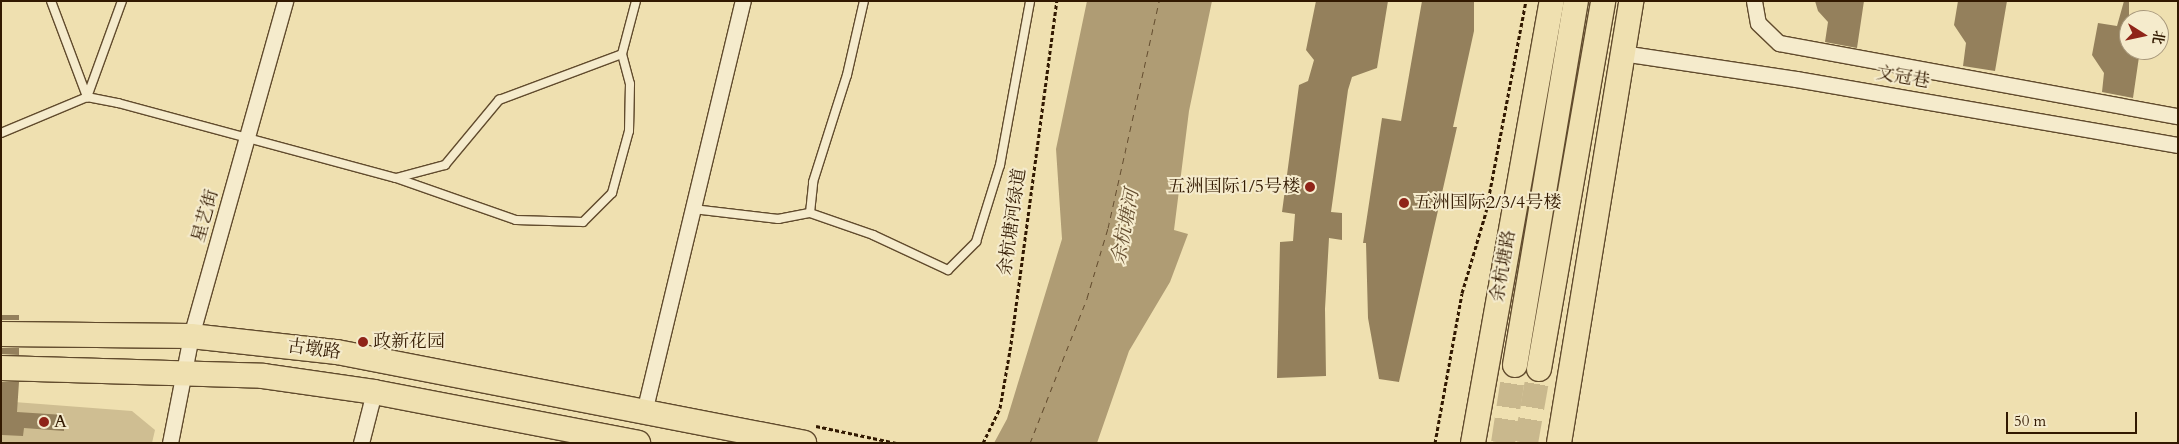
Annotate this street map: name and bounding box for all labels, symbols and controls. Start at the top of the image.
north arrow [2119,10,2169,60]
text: 北 [2148,29,2169,46]
street label: 文冠巷 [1875,63,1931,93]
street label: 余杭塘河绿道 [995,167,1031,277]
place label: 五洲国际1/5号楼 [1168,176,1300,198]
marker: 五洲国际1/5号楼 [1304,181,1316,193]
street label: 星艺街 [188,187,224,245]
water label: 余杭塘河 [1108,188,1144,266]
place label: 五洲国际2/3/4号楼 [1414,192,1561,214]
marker: 五洲国际2/3/4号楼 [1398,197,1410,209]
street label: 余杭塘路 [1487,229,1521,303]
place label: 政新花园 [373,331,445,353]
street label: 古墩路 [286,336,342,364]
marker: 政新花园 [357,336,369,348]
scale bar [2009,402,2140,434]
place label: A [54,411,67,433]
text: 50 m [2014,411,2046,431]
marker: A [38,416,50,428]

